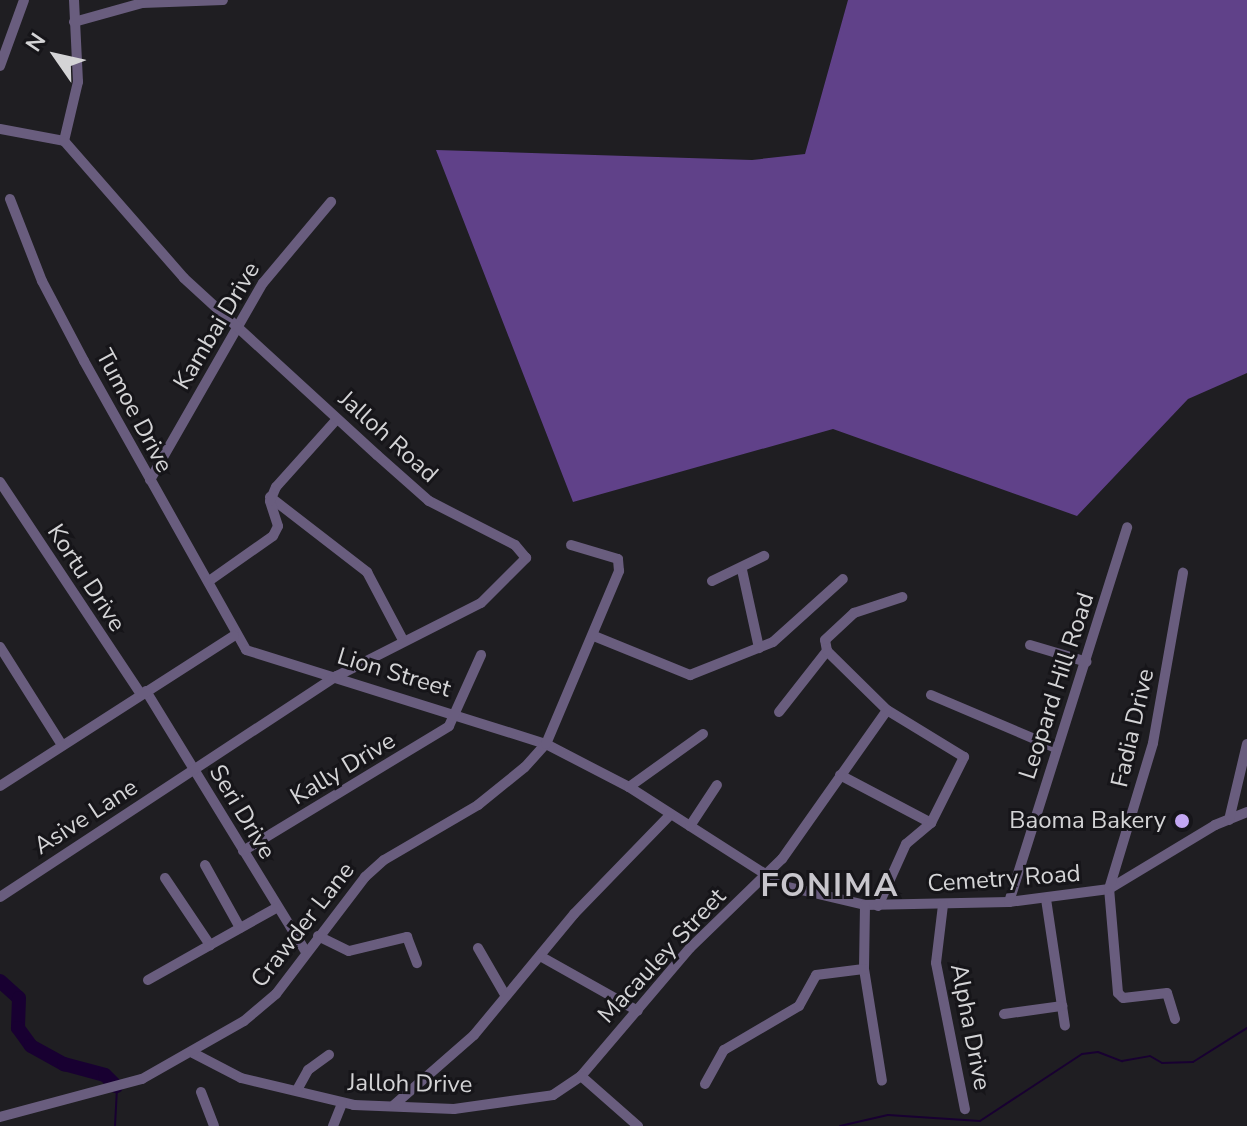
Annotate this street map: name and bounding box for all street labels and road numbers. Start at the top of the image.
street label: Kambai Drive [168,257,266,395]
street label: Tumoe Drive [89,344,179,478]
street label: Jalloh Road [332,385,444,489]
street label: Kortu Drive [41,519,131,637]
street label: Leopard Hill Road [1013,589,1101,783]
street label: Lion Street [334,642,454,704]
street label: Fadia Drive [1105,666,1161,790]
street label: Kally Drive [285,727,401,811]
street label: Seri Drive [203,760,281,864]
street label: Asive Lane [29,773,143,861]
street label: Crawder Lane [245,857,361,993]
street label: Cemetry Road [926,859,1082,899]
street label: Macauley Street [592,883,732,1029]
street label: Alpha Drive [944,961,996,1093]
street label: Jalloh Drive [347,1069,473,1099]

